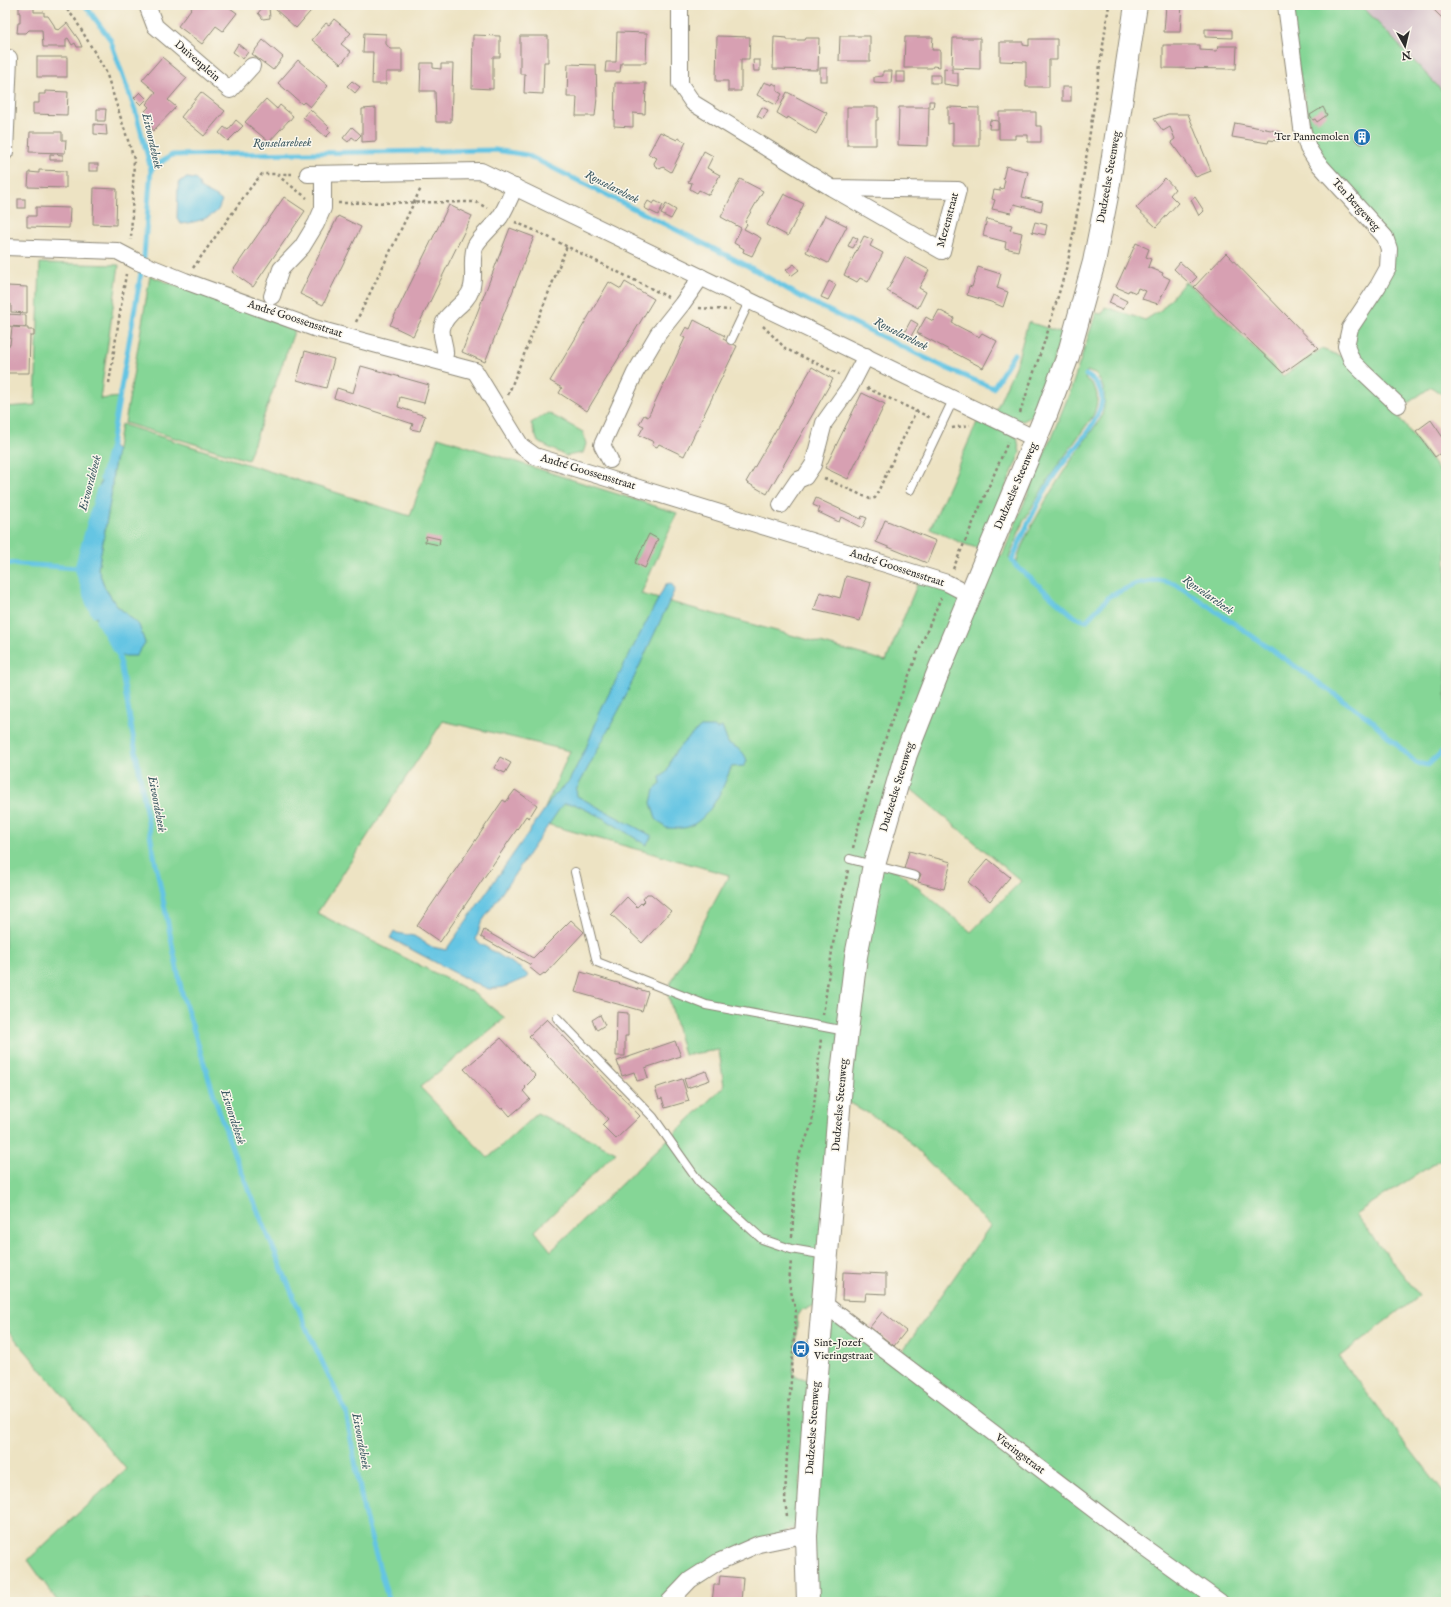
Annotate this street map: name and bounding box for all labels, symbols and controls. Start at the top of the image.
north arrow [1385,26,1425,66]
street label: Duivenplein [171,37,223,85]
text: N [1400,47,1413,63]
water label: Eivoordebeek [138,111,166,171]
building icon: Ter Pannemolen [1352,127,1372,147]
street label: Dudzeelse Steenweg [1094,129,1124,224]
place label: Ter Pannemolen [1274,130,1349,144]
water label: Ronselarebeek [252,135,312,151]
water label: Ronselarebeek [582,167,642,207]
street label: Ten Bergeweg [1329,176,1384,235]
street label: Mezenstraat [934,191,962,249]
street label: André Goossensstraat [245,297,344,341]
water label: Ronselarebeek [871,314,931,354]
street label: Dudzeelse Steenweg [991,439,1041,532]
street label: André Goossensstraat [538,451,637,493]
water label: Eivoordebeek [75,453,105,513]
street label: André Goossensstraat [847,546,946,590]
water label: Ronselarebeek [1180,572,1237,618]
street label: Dudzeelse Steenweg [877,739,918,834]
water label: Eivoordebeek [144,774,170,834]
street label: Dudzeelse Steenweg [829,1057,851,1152]
water label: Eivoordebeek [217,1087,249,1147]
place label: Sint-Jozef Vieringstraat [813,1336,873,1363]
bus stop icon: Sint-Jozef Vieringstraat [791,1339,811,1359]
street label: Dudzeelse Steenweg [803,1380,823,1475]
water label: Eivoordebeek [348,1411,374,1471]
street label: Vieringstraat [991,1430,1048,1477]

